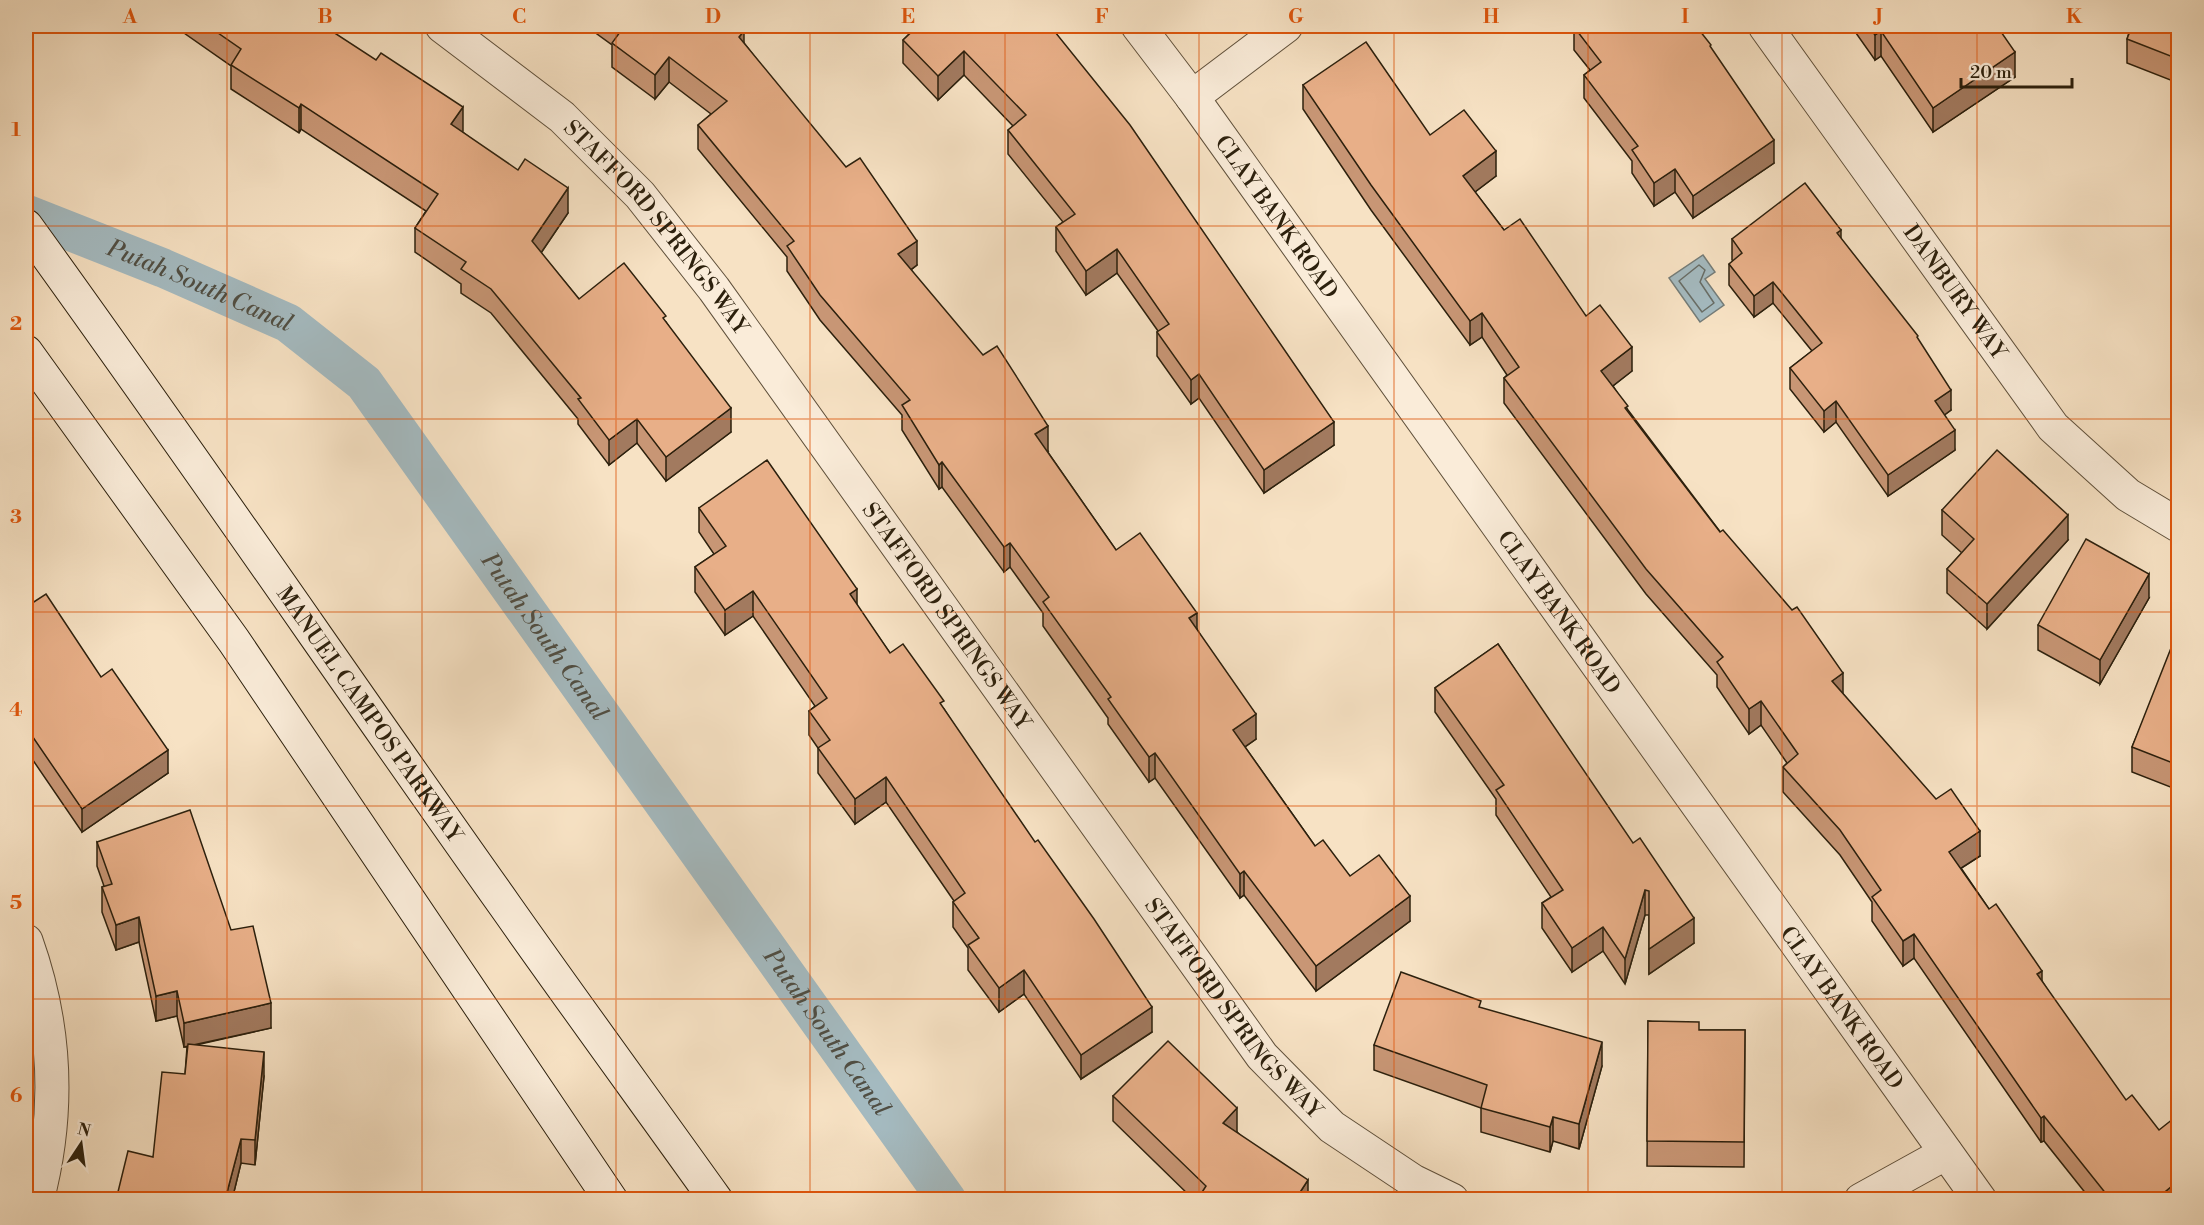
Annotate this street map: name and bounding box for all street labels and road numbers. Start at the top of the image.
street label: STAFFORD SPRINGS WAY [558,115,755,341]
street label: CLAY BANK ROAD [1209,130,1344,304]
street label: DANBURY WAY [1897,220,2013,366]
street label: STAFFORD SPRINGS WAY [856,498,1037,737]
street label: CLAY BANK ROAD [1491,526,1626,700]
street label: MANUEL CAMPOS PARKWAY [270,581,469,849]
street label: STAFFORD SPRINGS WAY [1138,893,1329,1126]
street label: CLAY BANK ROAD [1774,921,1909,1095]

